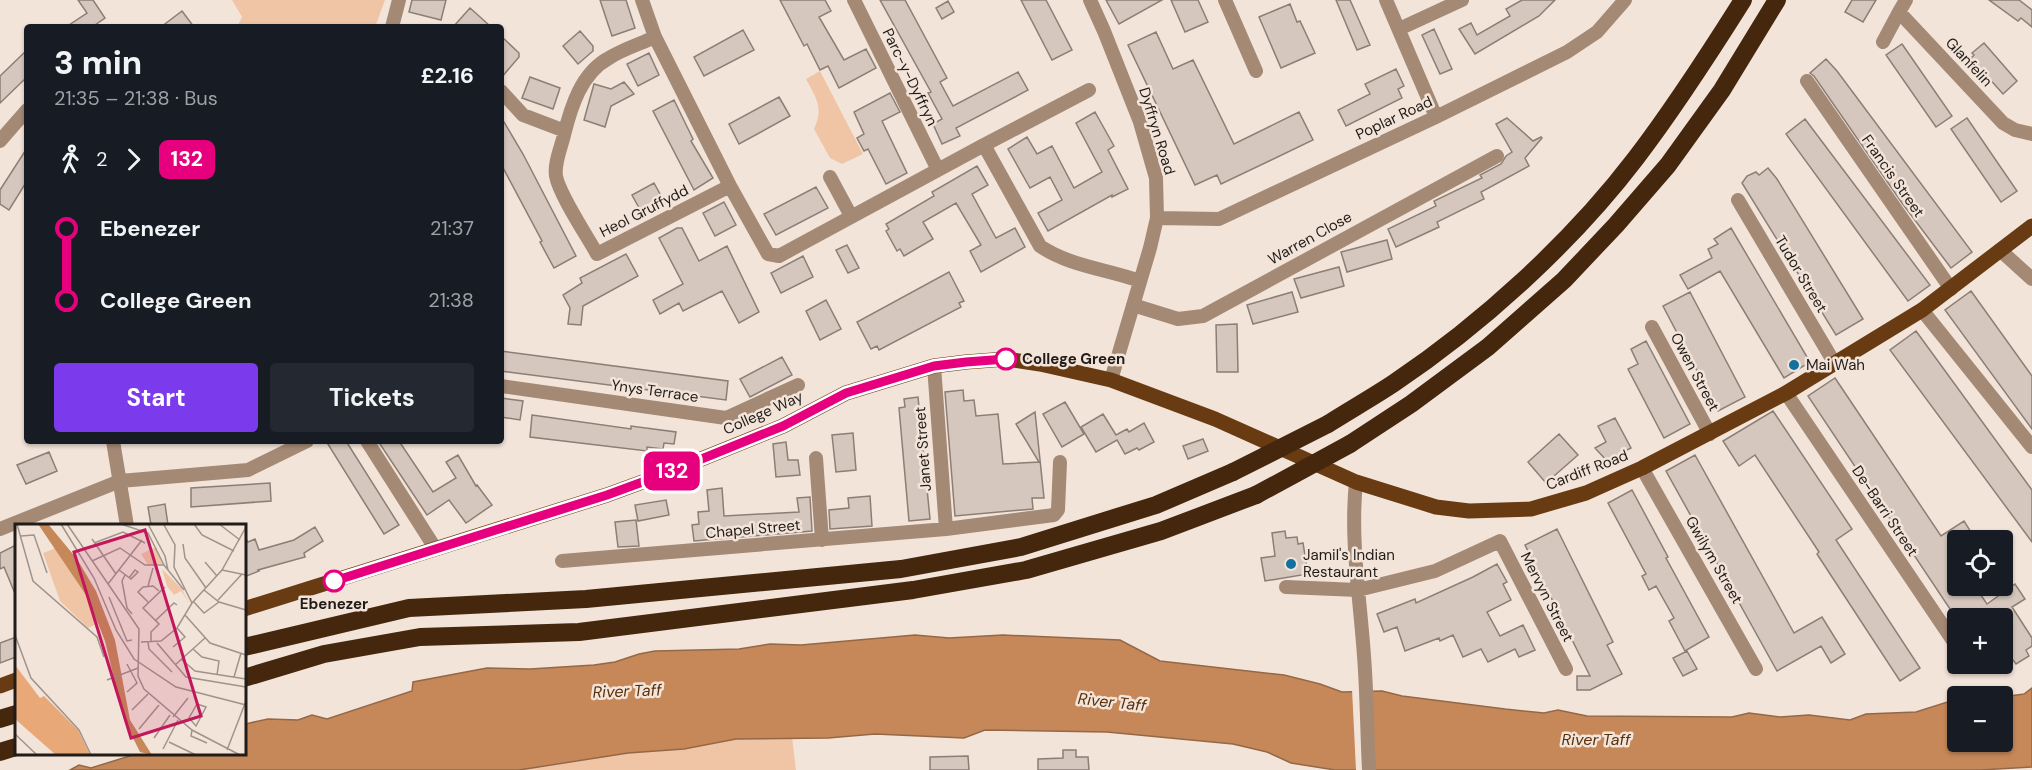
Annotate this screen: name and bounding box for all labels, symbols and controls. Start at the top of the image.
street label: Parc-y-Dyffryn [878,25,942,129]
street label: Glanfelin [1941,33,1997,91]
text: 3 min [54,41,142,84]
text: £2.16 [421,61,474,90]
text: 21:35 – 21:38 · Bus [54,85,218,111]
street label: Dyffryn Road [1134,85,1180,177]
street label: Poplar Road [1352,92,1436,144]
street label: Francis Street [1857,131,1929,221]
icon: walk [54,143,87,176]
icon: forward [117,143,150,176]
text: 132 [171,145,203,173]
text: 2 [96,146,108,172]
street label: Heol Gruffydd [596,180,692,242]
street label: Warren Close [1265,207,1355,269]
text: Ebenezer [100,214,200,243]
text: 21:37 [430,215,474,241]
street label: Tudor Street [1770,232,1832,316]
text: College Green [100,286,251,315]
text: 21:38 [428,287,474,313]
street label: Owen Street [1666,329,1724,415]
marker: College Green [995,348,1017,370]
place label: College Green [1022,349,1125,369]
place label: Mai Wah [1806,355,1865,375]
marker: Mai Wah [1787,358,1801,372]
button: Start [54,363,258,432]
button: Tickets [270,363,474,432]
street label: Ynys Terrace [610,375,700,407]
street label: College Way [720,386,807,440]
street label: Janet Street [910,406,936,492]
street label: Cardiff Road [1543,445,1631,495]
line badge: 132 [638,452,706,490]
text: 132 [656,457,688,485]
street label: De-Barri Street [1847,462,1923,560]
street label: Gwilym Street [1681,513,1747,608]
street label: Chapel Street [705,515,801,543]
inset map [15,524,246,755]
map controls [1947,530,2013,752]
button: locate [1947,530,2013,596]
place label: Jamil's Indian Restaurant [1303,545,1395,582]
street label: Mervyn Street [1516,549,1578,645]
marker: Jamil's Indian Restaurant [1284,557,1298,571]
marker: Ebenezer [323,570,345,592]
place label: Ebenezer [300,594,368,614]
button: + [1947,608,2013,674]
water label: River Taff [592,679,663,703]
button: − [1947,686,2013,752]
water label: River Taff [1077,688,1149,716]
water label: River Taff [1562,729,1632,750]

